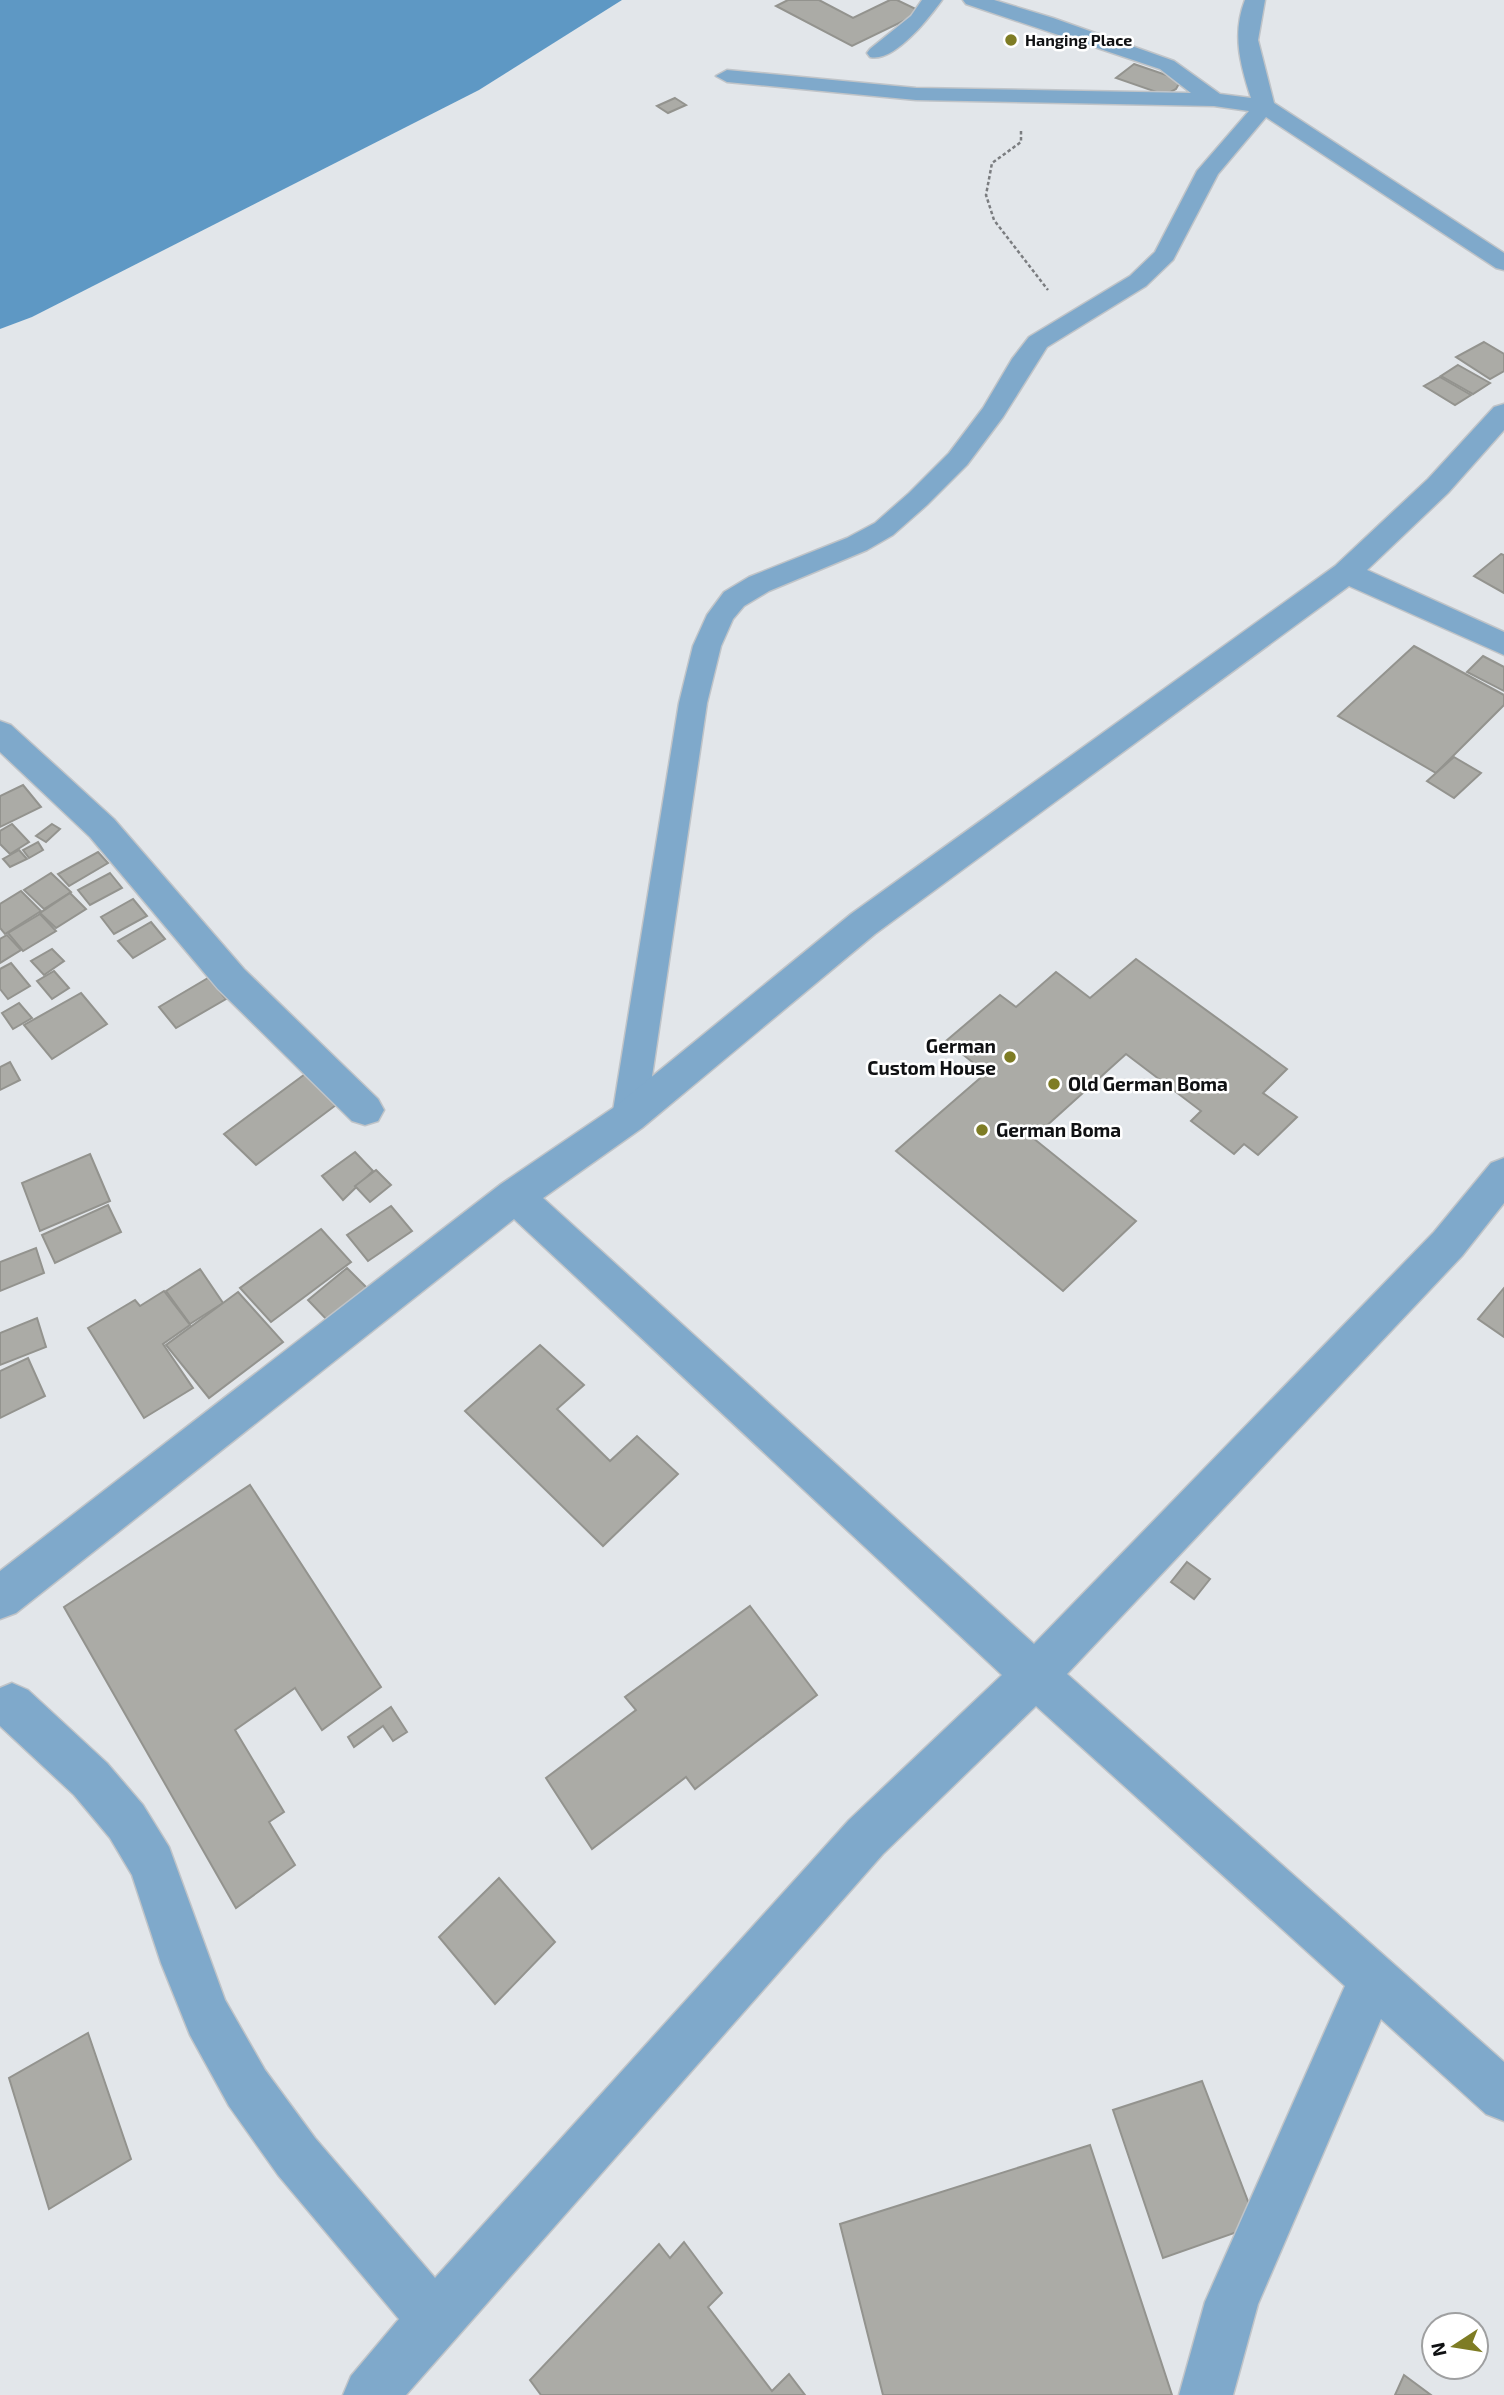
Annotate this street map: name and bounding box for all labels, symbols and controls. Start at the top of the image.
place label: Hanging Place [1025,30,1132,49]
marker: Hanging Place [1003,32,1019,48]
place label: German Custom House [867,1034,996,1079]
marker: German Custom House [1002,1049,1018,1065]
place label: Old German Boma [1068,1072,1228,1095]
marker: Old German Boma [1046,1076,1062,1092]
place label: German Boma [996,1118,1121,1141]
marker: German Boma [974,1122,990,1138]
north arrow [1420,2311,1490,2381]
text: N [1425,2341,1451,2359]

